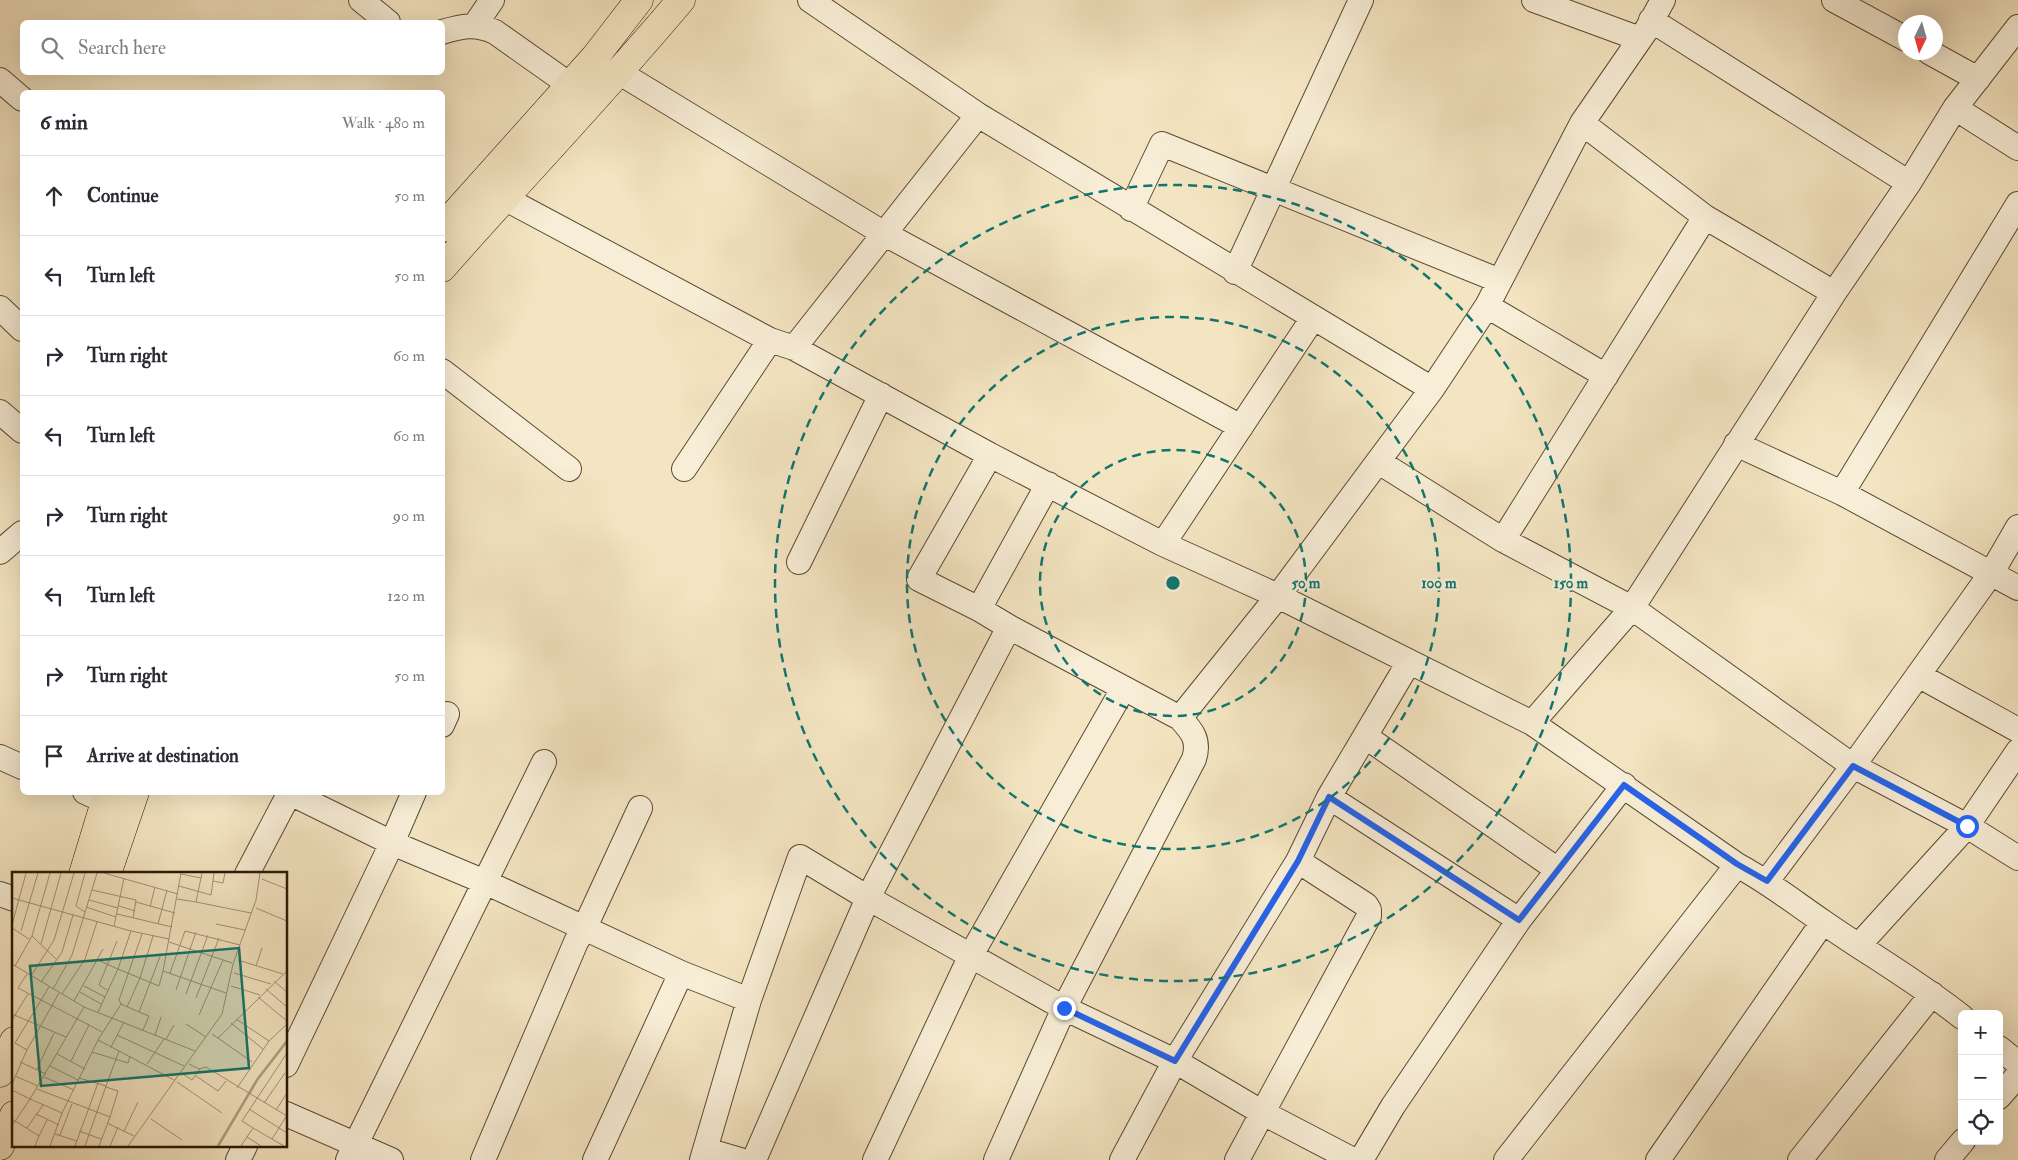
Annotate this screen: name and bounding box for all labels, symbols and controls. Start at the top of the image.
north arrow [1898,15,1943,60]
search box [20,20,445,75]
icon: search [38,34,66,62]
text: Search here [78,36,166,60]
text: 6 min [40,109,88,136]
text: Walk · 480 m [342,113,425,133]
icon: ahead [40,182,68,210]
text: Continue [87,184,158,208]
text: 50 m [394,186,425,206]
icon: left [40,262,68,290]
text: Turn left [87,264,155,288]
text: 50 m [394,266,425,286]
icon: right [40,342,68,370]
text: Turn right [87,344,167,368]
text: 60 m [393,346,425,366]
icon: left [40,422,68,450]
text: Turn left [87,424,155,448]
text: 60 m [393,426,425,446]
icon: right [40,502,68,530]
text: Turn right [87,504,167,528]
text: 90 m [393,506,425,526]
centre of rings [1164,574,1182,592]
text: 50 m [1292,574,1321,593]
text: 100 m [1421,574,1457,593]
text: 150 m [1554,574,1588,593]
icon: left [40,582,68,610]
text: Turn left [87,584,155,608]
text: 120 m [387,586,425,606]
icon: right [40,662,68,690]
text: Turn right [87,664,167,688]
text: 50 m [394,666,425,686]
icon: arrive [40,742,68,770]
text: Arrive at destination [87,744,239,768]
route start [1956,815,1979,838]
inset map [12,872,288,1148]
route end [1053,997,1076,1020]
map controls [1958,1010,2003,1145]
button: + [1958,1010,2003,1055]
button: − [1958,1055,2003,1100]
button: locate [1958,1100,2003,1145]

